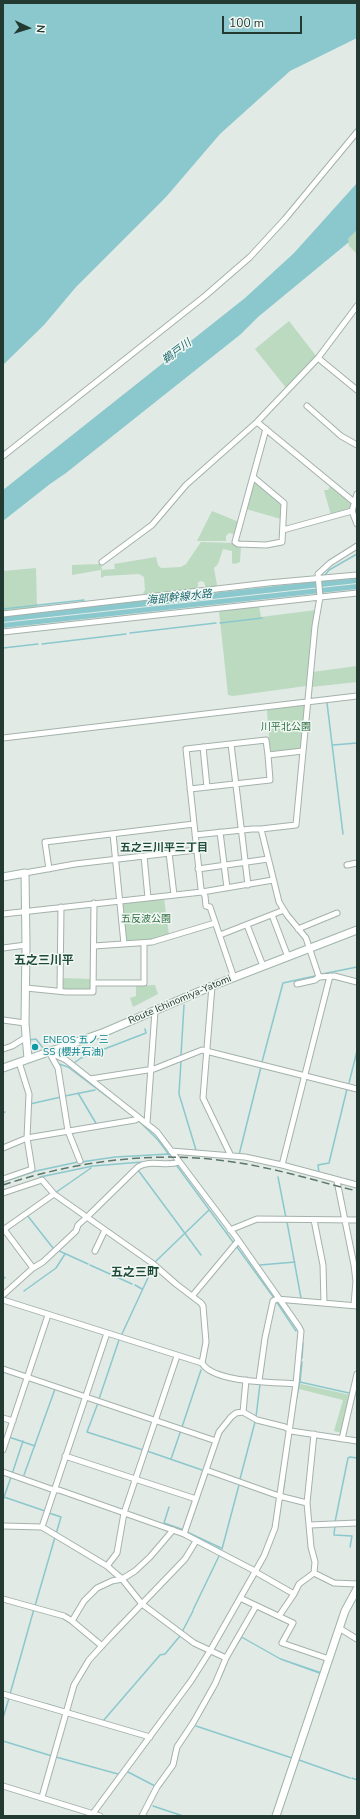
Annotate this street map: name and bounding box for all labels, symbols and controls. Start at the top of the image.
north arrow [8,8,48,48]
scale bar [224,8,304,34]
text: 100 m [229,15,264,31]
text: N [33,24,48,33]
water label: 鵜戸川 [160,337,194,367]
water label: 海部幹線水路 [145,588,213,608]
park label: 川平北公園 [261,722,311,734]
district label: 五之三川平三丁目 [120,841,208,855]
park label: 五反波公園 [121,914,171,926]
district label: 五之三川平 [14,954,74,968]
street label: Route Ichinomiya-Yatomi [127,973,233,1027]
place label: ENEOS 五ノ三 SS (櫻井石油) [43,1035,108,1058]
marker: ENEOS 五ノ三 SS (櫻井石油) [30,1042,40,1052]
district label: 五之三町 [111,1266,159,1280]

